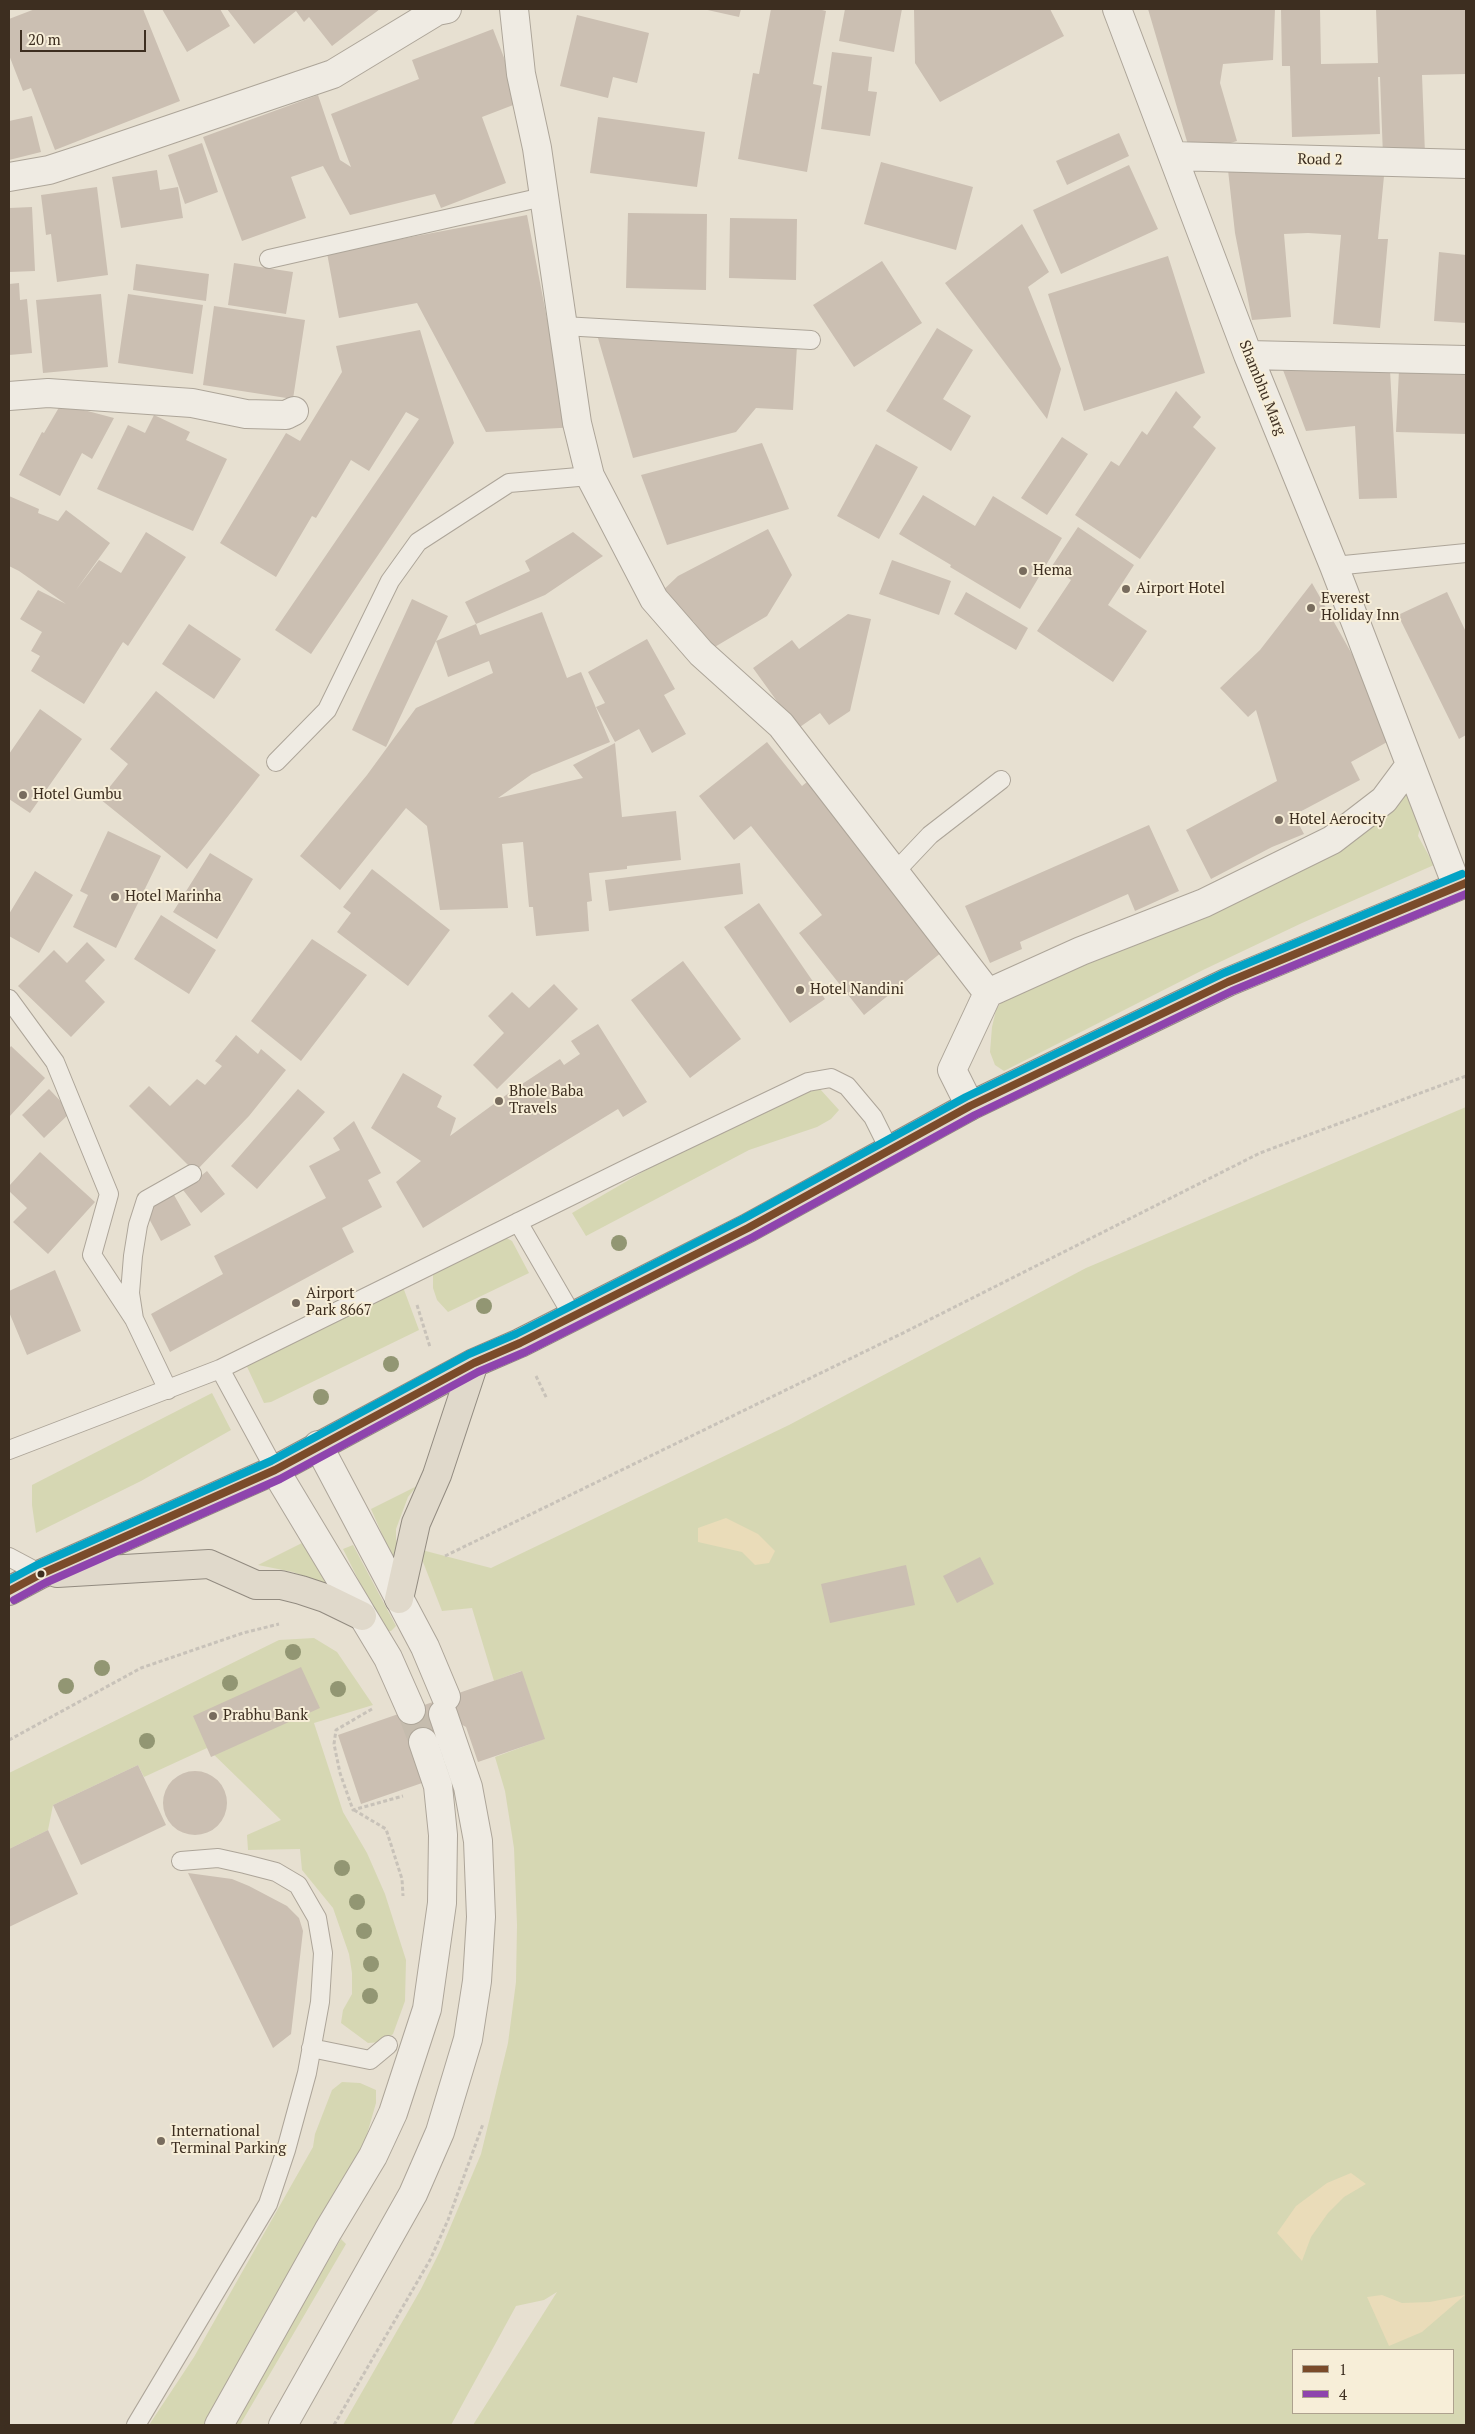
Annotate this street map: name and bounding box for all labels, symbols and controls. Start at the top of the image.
scale bar [22,20,149,52]
text: 20 m [28,29,61,49]
street label: Road 2 [1297,151,1343,169]
street label: Shambhu Marg [1235,338,1289,438]
place label: Hema [1033,562,1072,580]
marker: Hema [1017,565,1029,577]
place label: Airport Hotel [1136,580,1225,598]
marker: Airport Hotel [1120,583,1132,595]
place label: Everest Holiday Inn [1321,590,1399,625]
marker: Everest Holiday Inn [1305,602,1317,614]
place label: Hotel Gumbu [33,786,122,804]
marker: Hotel Gumbu [17,789,29,801]
place label: Hotel Aerocity [1289,811,1385,829]
marker: Hotel Aerocity [1273,814,1285,826]
place label: Hotel Marinha [125,888,221,906]
marker: Hotel Marinha [109,891,121,903]
place label: Hotel Nandini [810,981,904,999]
marker: Hotel Nandini [794,984,806,996]
place label: Bhole Baba Travels [509,1083,584,1118]
marker: Bhole Baba Travels [493,1095,505,1107]
place label: Airport Park 8667 [306,1285,372,1320]
marker: Airport Park 8667 [290,1297,302,1309]
unlabelled marker [36,1569,46,1579]
place label: Prabhu Bank [223,1707,308,1725]
marker: Prabhu Bank [207,1710,219,1722]
place label: International Terminal Parking [171,2123,286,2158]
marker: International Terminal Parking [155,2135,167,2147]
legend [1292,2349,1455,2414]
text: 1 [1339,2359,1347,2379]
text: 4 [1339,2384,1347,2404]

